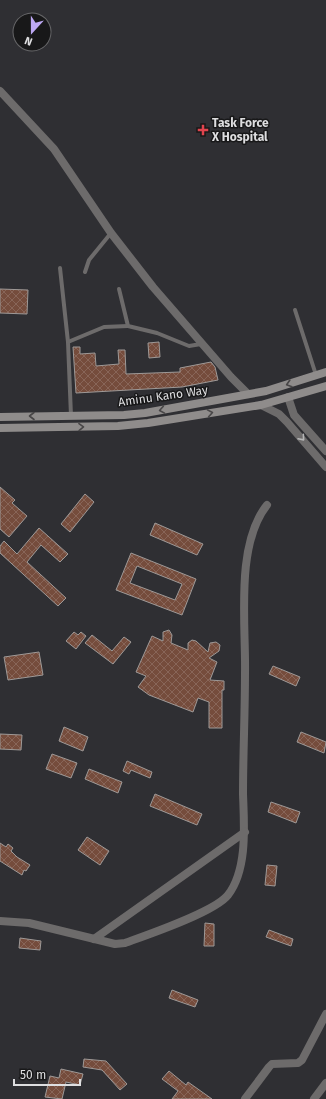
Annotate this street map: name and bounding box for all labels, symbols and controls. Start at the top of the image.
north arrow [12,12,52,52]
text: N [23,33,34,48]
place label: Task Force X Hospital [211,116,269,144]
marker: Task Force X Hospital [197,124,209,136]
one-way arrow [286,379,293,388]
street label: Aminu Kano Way [117,383,209,409]
one-way arrow [159,405,165,413]
one-way arrow [207,409,213,418]
one-way arrow [29,412,35,420]
one-way arrow [78,423,84,431]
one-way arrow [297,433,304,441]
scale bar [14,1061,80,1087]
text: 50 m [20,1068,46,1082]

